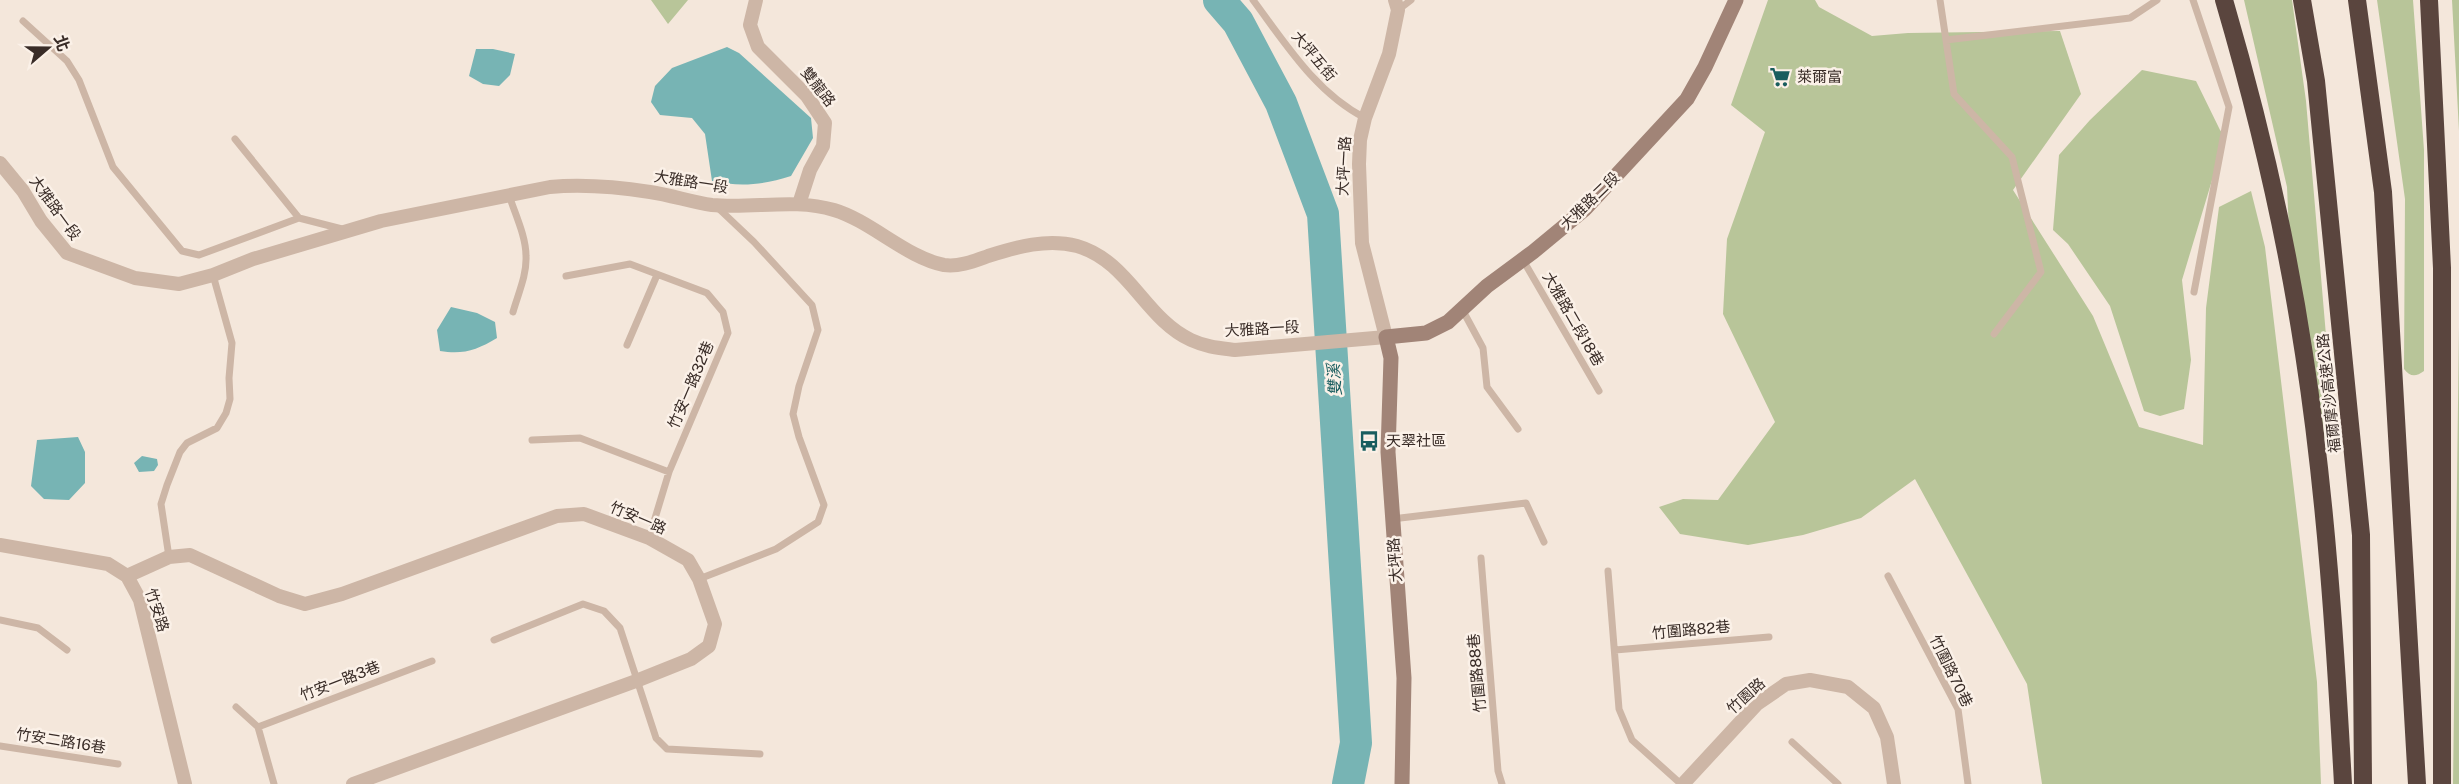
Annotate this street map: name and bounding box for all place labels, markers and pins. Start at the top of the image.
supermarket icon: 萊爾富 [1768,65,1792,89]
place label: 萊爾富 [1797,68,1842,85]
bus stop icon: 天翠社區 [1357,429,1381,453]
place label: 天翠社區 [1386,432,1446,449]

